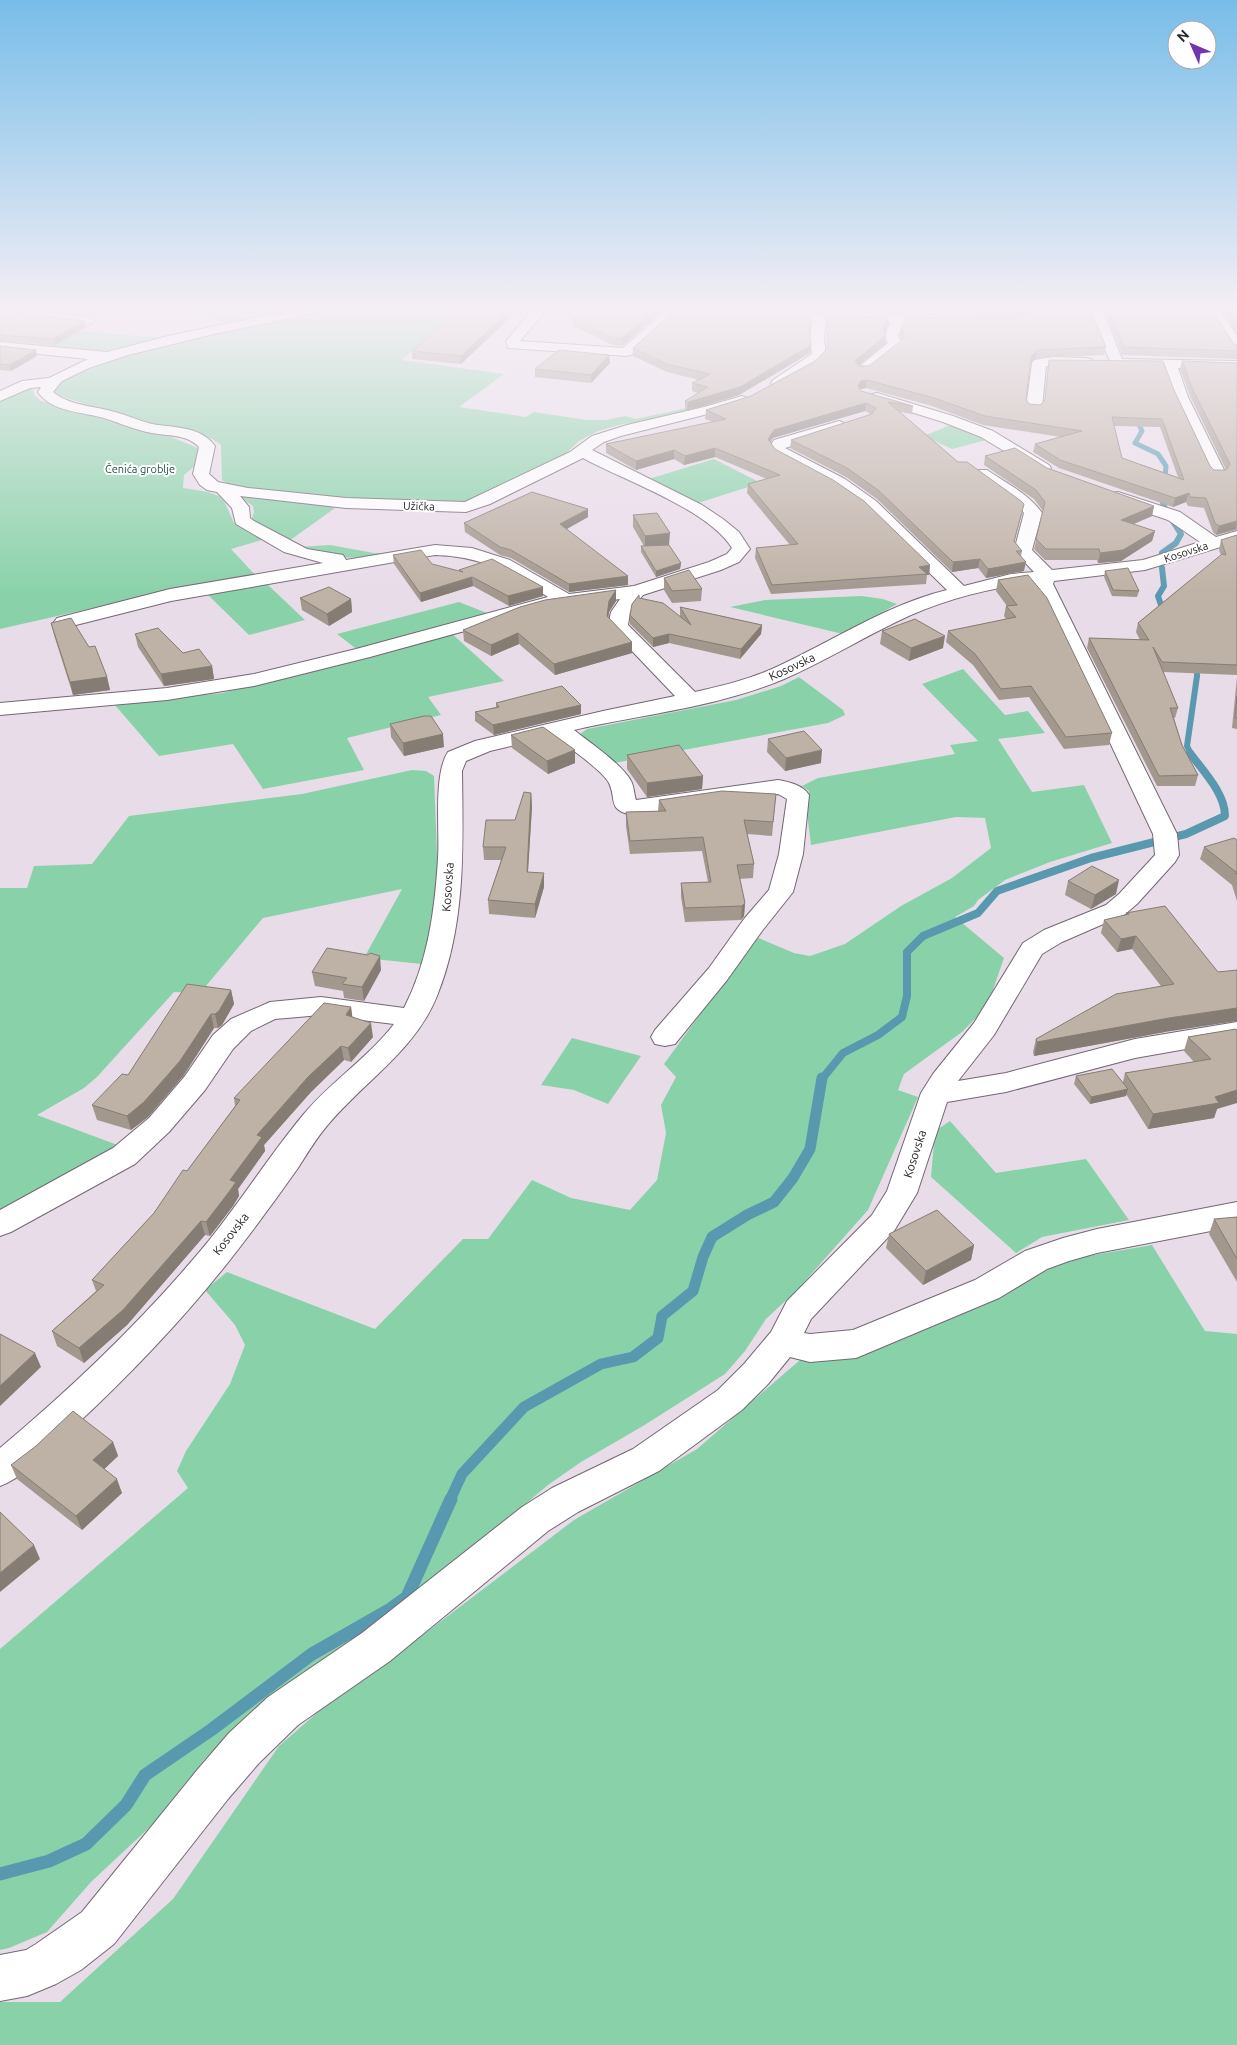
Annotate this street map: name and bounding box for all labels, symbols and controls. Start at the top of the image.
north arrow [1167,20,1217,70]
text: N [1173,26,1192,45]
park label: Čenića groblje [105,462,175,475]
street label: Užička [403,499,435,513]
street label: Kosovska [1162,539,1210,565]
street label: Kosovska [767,650,817,683]
street label: Kosovska [439,862,456,912]
street label: Kosovska [901,1128,928,1179]
street label: Kosovska [210,1210,251,1257]

